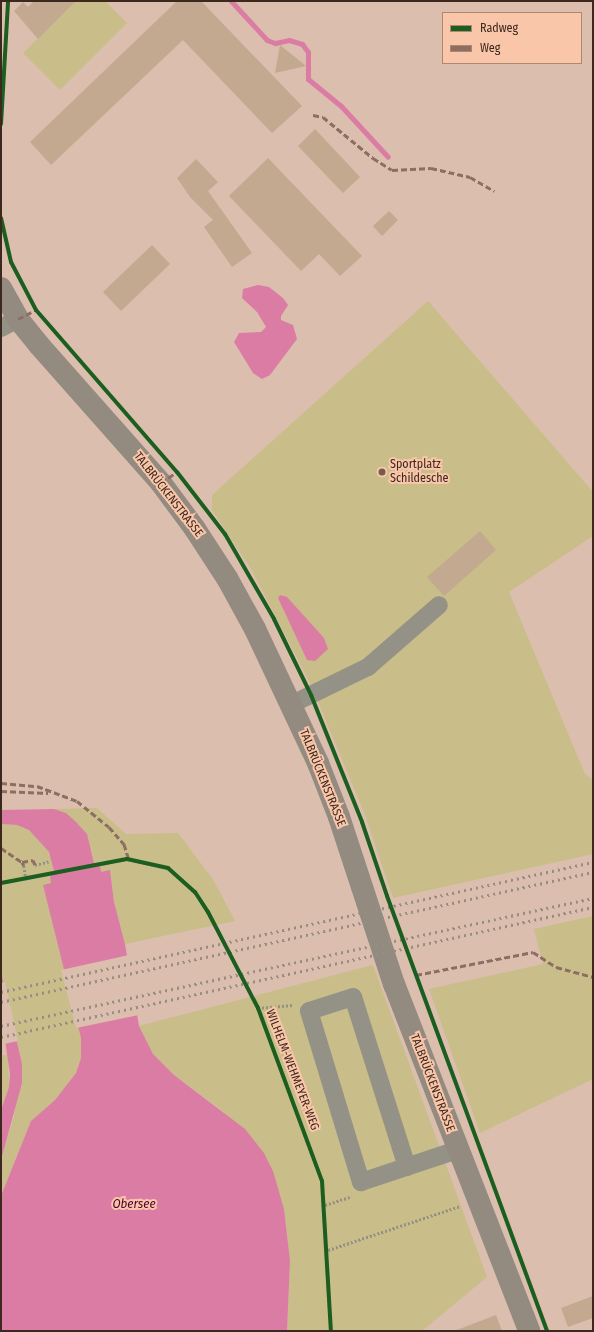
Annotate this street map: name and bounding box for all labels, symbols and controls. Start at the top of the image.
legend [442,12,582,64]
text: Radweg [480,21,518,35]
text: Weg [480,41,500,55]
street label: TALBRÜCKENSTRASSE [130,450,206,540]
place label: Sportplatz Schildesche [390,458,448,486]
marker: Sportplatz Schildesche [377,467,387,477]
street label: TALBRÜCKENSTRASSE [296,727,348,829]
street label: WILHELM-WEHMEYER-WEG [262,1008,322,1132]
street label: TALBRÜCKENSTRASSE [407,1032,457,1134]
water label: Obersee [112,1196,156,1212]

